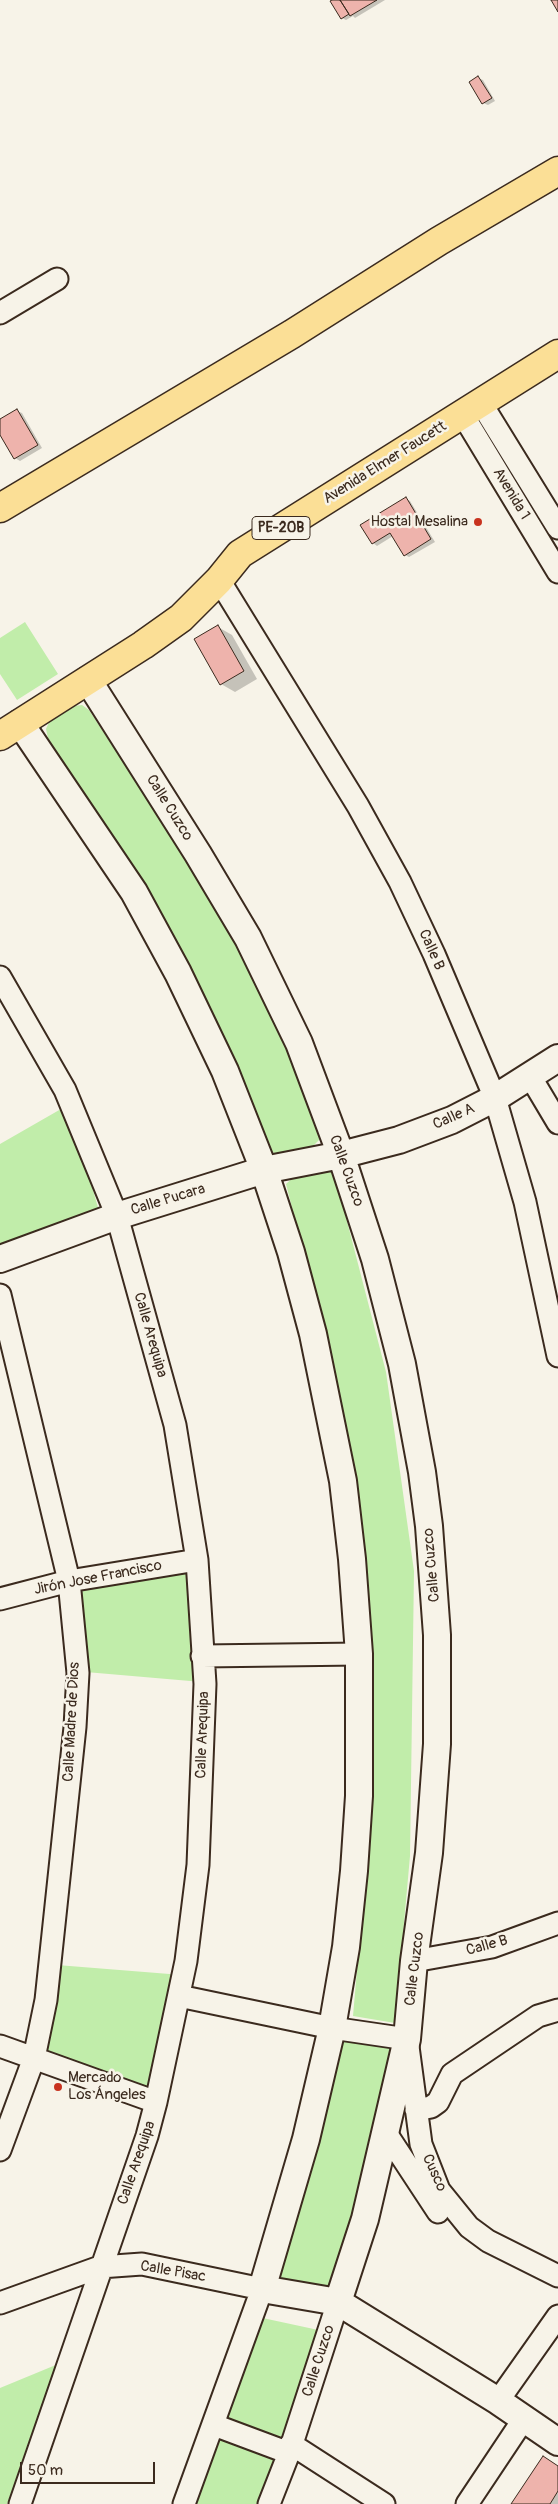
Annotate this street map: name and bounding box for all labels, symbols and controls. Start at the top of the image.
street label: Avenida Elmer Faucett [320,418,450,508]
street label: Avenida 1 [489,465,533,523]
place label: Hostal Mesalina [370,513,468,531]
road number: PE-20B [252,516,310,540]
marker: Hostal Mesalina [472,516,484,528]
street label: Calle Cuzco [142,772,196,844]
street label: Calle B [414,927,448,973]
street label: Calle A [430,1100,478,1134]
street label: Calle Cuzco [325,1133,367,1209]
street label: Calle Pucara [129,1180,207,1220]
street label: Calle Arequipa [129,1290,171,1380]
street label: Calle Cuzco [420,1527,444,1603]
street label: Jirón Jose Francisco [33,1557,163,1599]
street label: Calle Madre de Dios [60,1662,84,1782]
street label: Calle Arequipa [192,1691,214,1779]
street label: Calle Cuzco [402,1931,428,2007]
street label: Calle B [464,1932,510,1960]
place label: Mercado Los Ángeles [68,2069,146,2104]
marker: Mercado Los Ángeles [52,2081,64,2093]
street label: Calle Arequipa [114,2119,160,2207]
street label: Cusco [418,2151,450,2195]
street label: Calle Pisac [139,2257,207,2287]
street label: Calle Cuzco [299,2323,339,2399]
scale bar [22,2452,158,2484]
text: 50 m [28,2461,63,2480]

